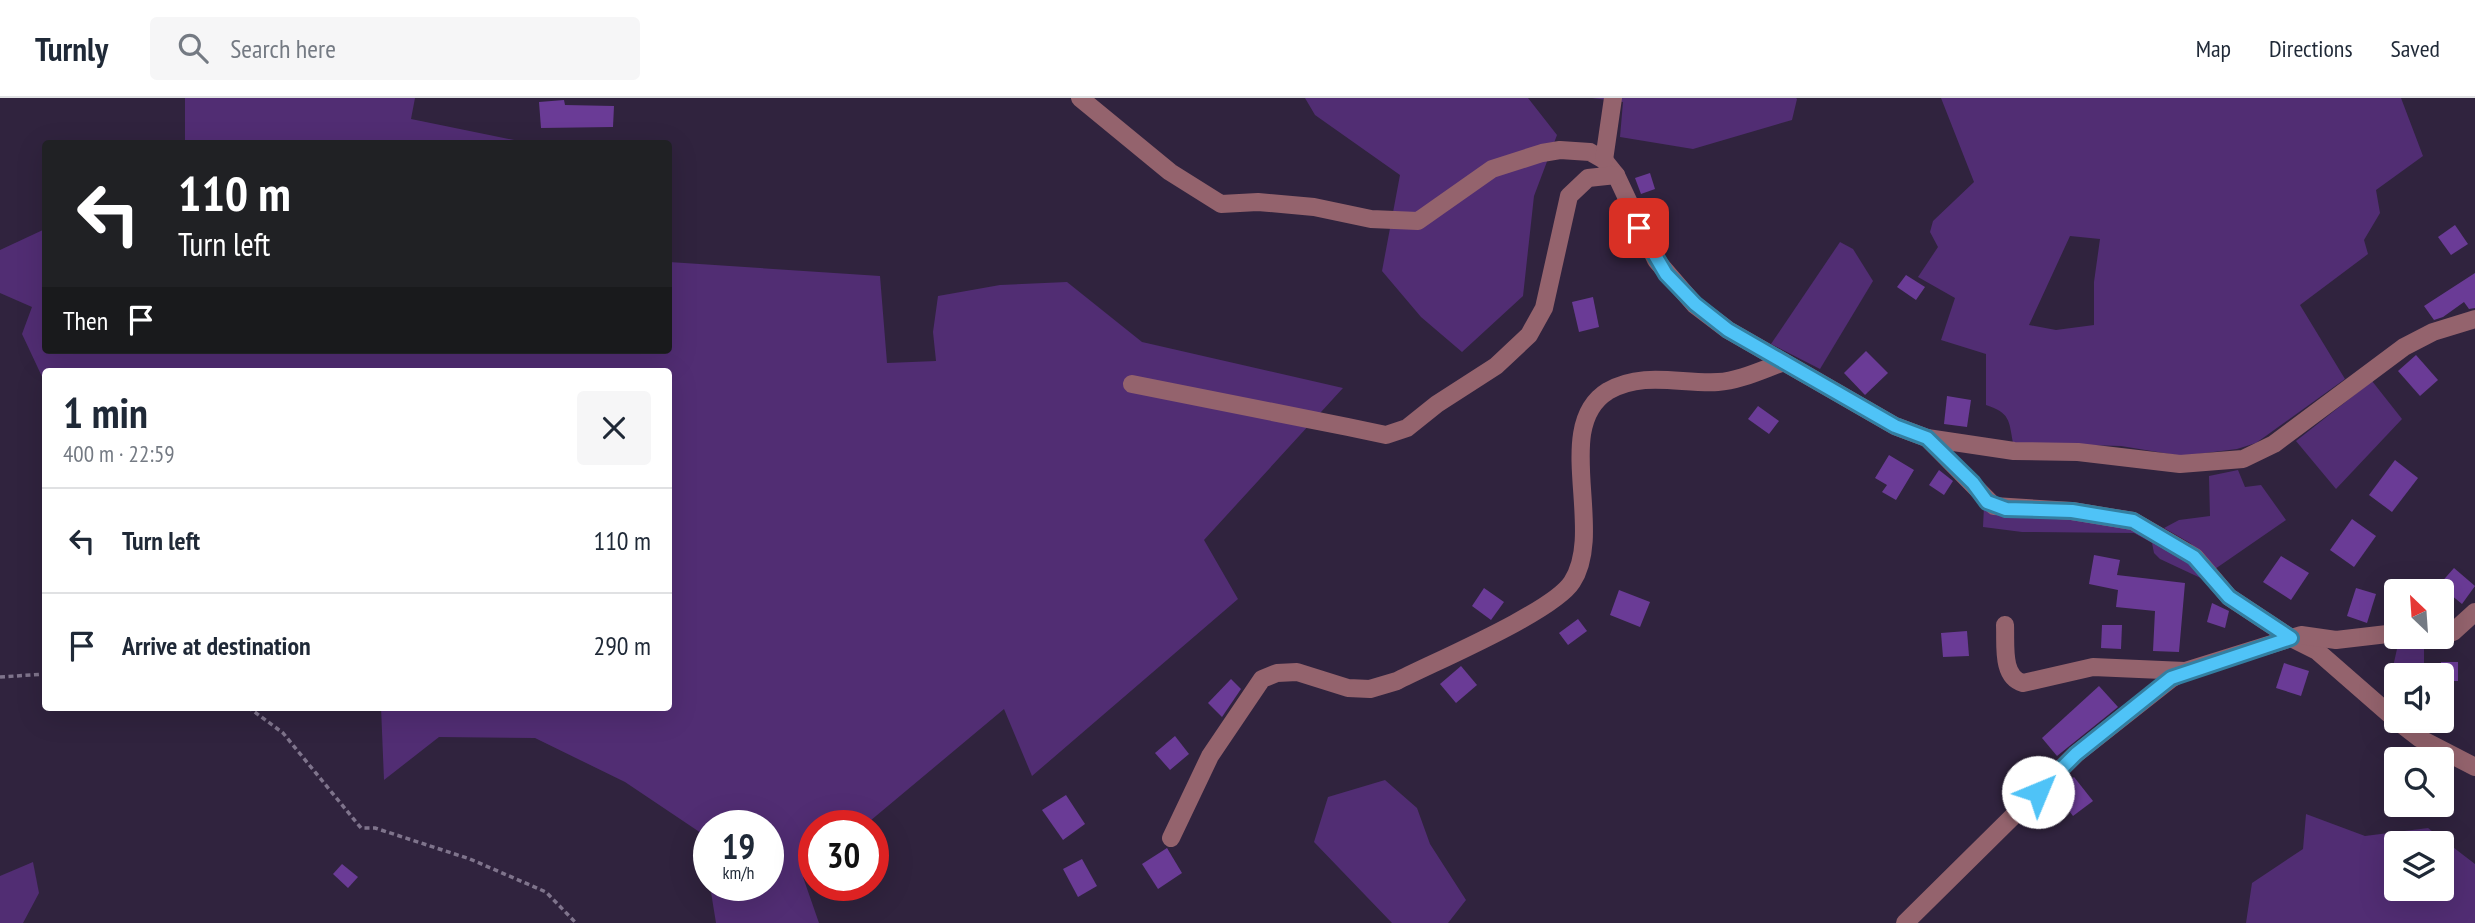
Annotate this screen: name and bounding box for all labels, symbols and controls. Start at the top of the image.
search box [150,17,640,80]
text: Turnly [35,27,108,70]
icon: search [174,29,212,67]
text: Search here [230,32,336,65]
text: Map [2196,33,2231,64]
text: Directions [2269,33,2353,64]
text: Saved [2391,33,2440,64]
text: 110 m [178,161,291,225]
icon: left [63,168,154,259]
pin [1609,198,1669,258]
icon: arrive [1620,209,1658,247]
text: Turn left [178,223,270,265]
icon: arrive [122,301,160,339]
text: Then [63,304,108,337]
text: 1 min [63,385,148,440]
button: close [577,391,651,465]
text: 400 m · 22:59 [63,439,175,468]
icon: left [63,522,101,560]
text: Turn left [122,524,200,557]
text: 110 m [593,524,651,557]
north arrow [2384,579,2454,649]
map controls [2384,579,2454,901]
icon: arrive [63,627,101,665]
text: Arrive at destination [122,629,311,662]
text: 290 m [593,629,651,662]
button: sound [2384,663,2454,733]
button: search [2384,747,2454,817]
position arrow [2001,755,2075,829]
speed limit sign: 30 [798,810,889,901]
text: 19 [722,823,755,869]
button: layers [2384,831,2454,901]
text: km/h [723,861,754,884]

